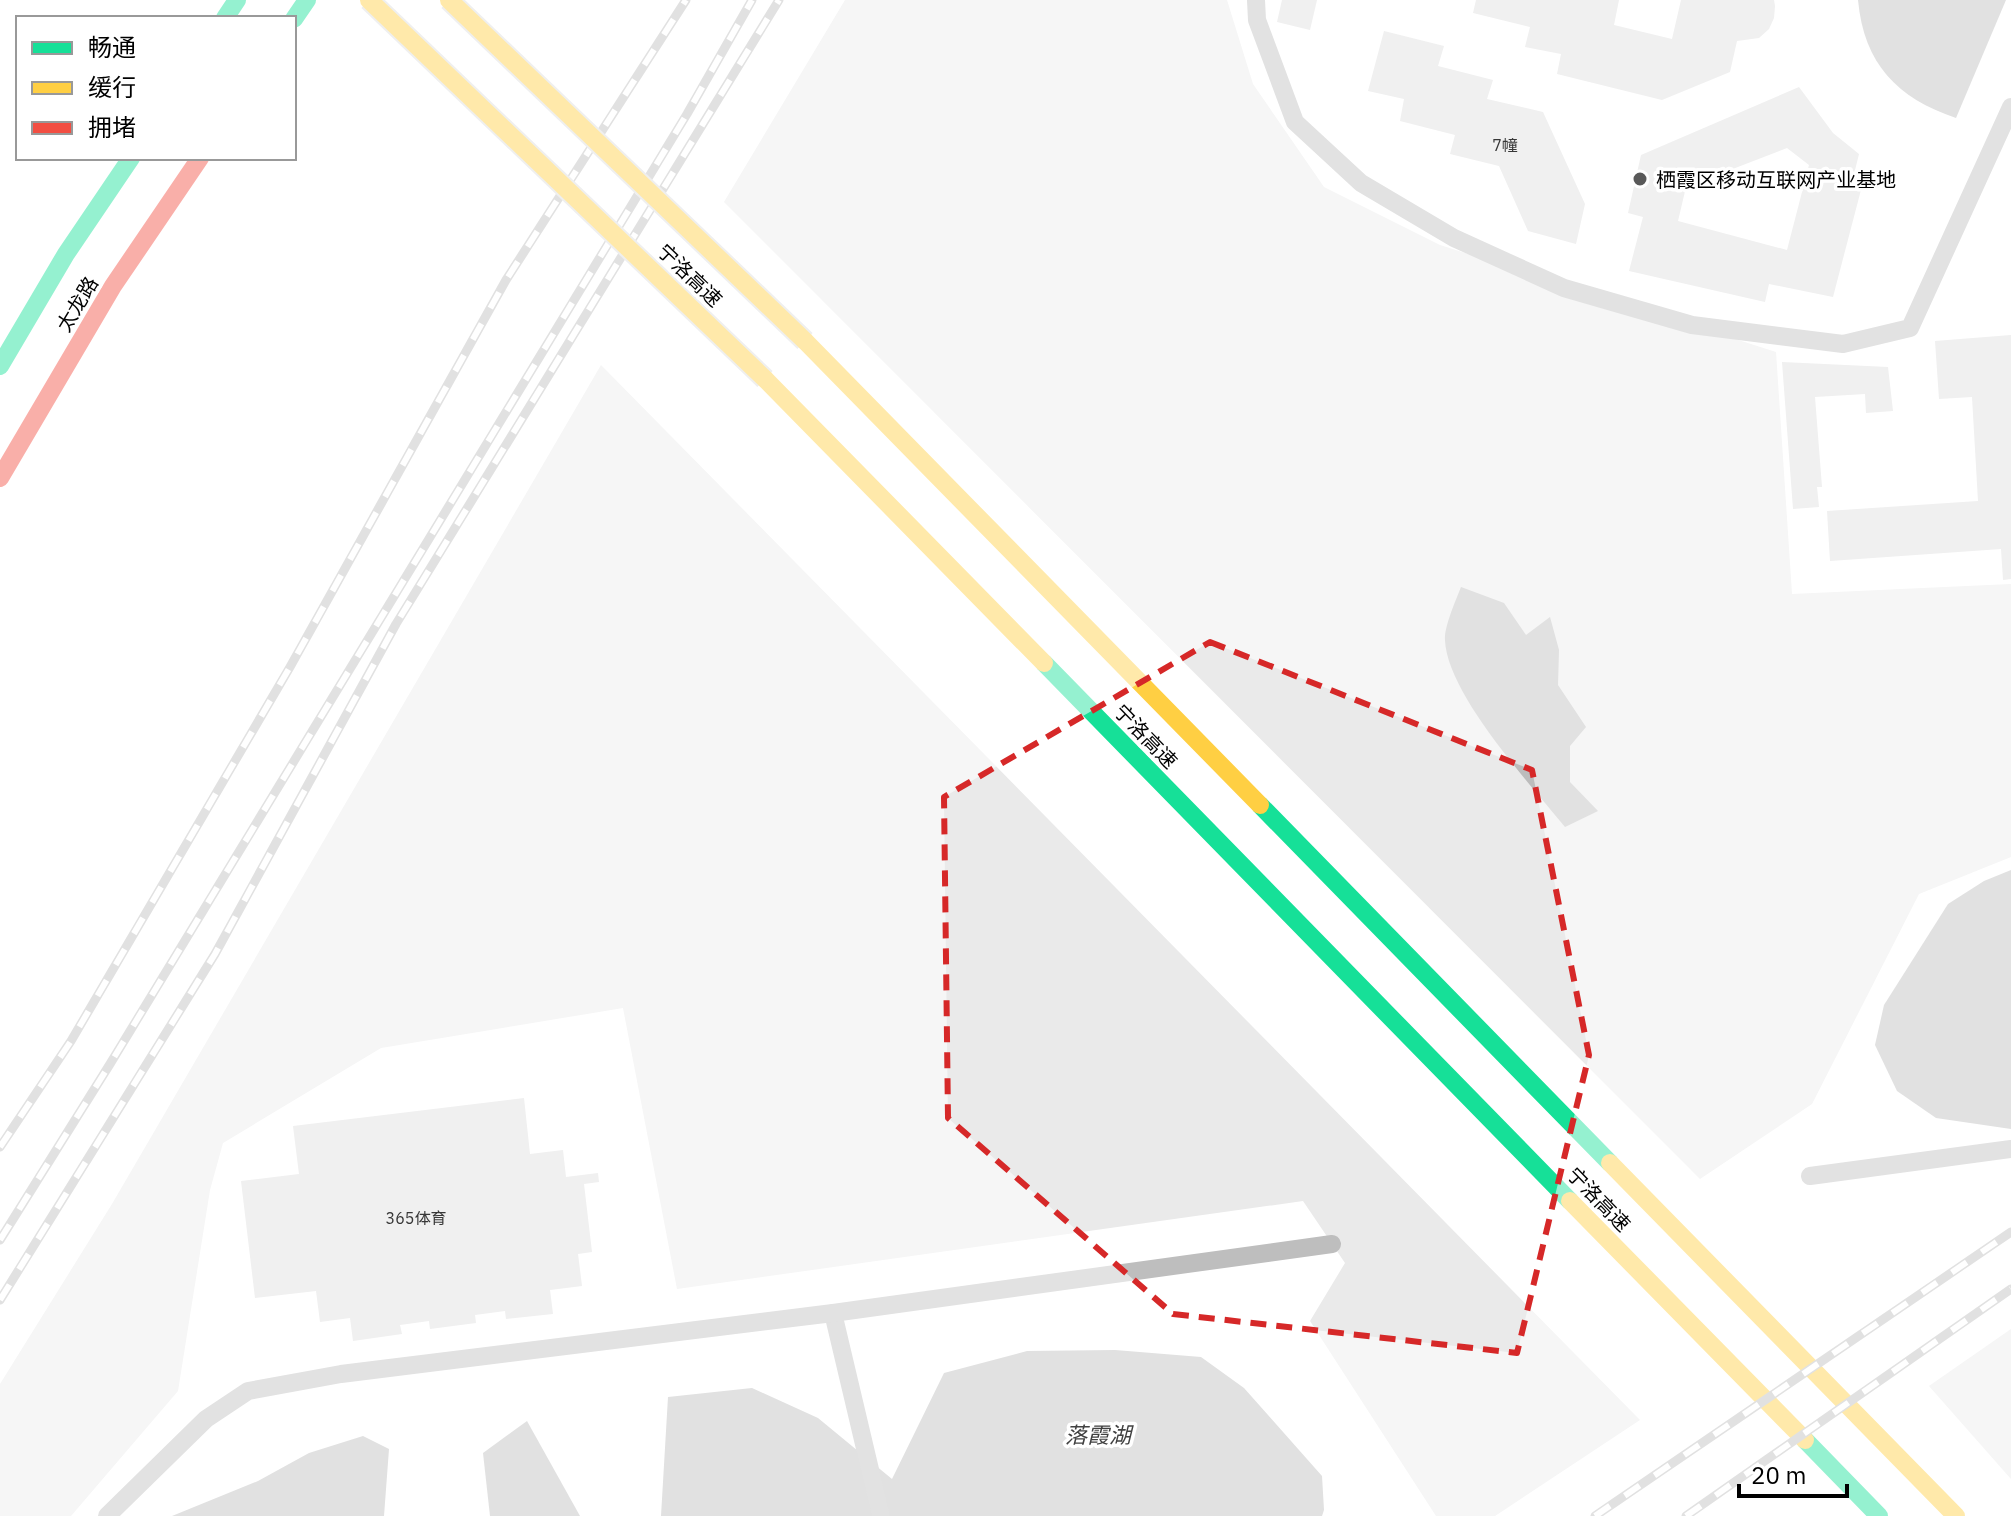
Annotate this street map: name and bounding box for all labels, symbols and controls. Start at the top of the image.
legend [16,16,296,160]
text: 畅通 [88,31,136,63]
text: 缓行 [88,71,136,103]
text: 拥堵 [88,111,136,143]
house number: 7幢 [1492,135,1518,155]
place label: 栖霞区移动互联网产业基地 [1656,166,1896,193]
marker: 栖霞区移动互联网产业基地 [1631,170,1649,188]
street label: 宁洛高速 [652,238,728,312]
street label: 太龙路 [50,271,104,337]
street label: 宁洛高速 [1109,698,1183,774]
street label: 宁洛高速 [1562,1161,1636,1237]
house number: 365体育 [386,1208,446,1228]
water label: 落霞湖 [1065,1420,1134,1449]
scale bar [1739,1448,1847,1498]
text: 20 m [1751,1459,1806,1491]

